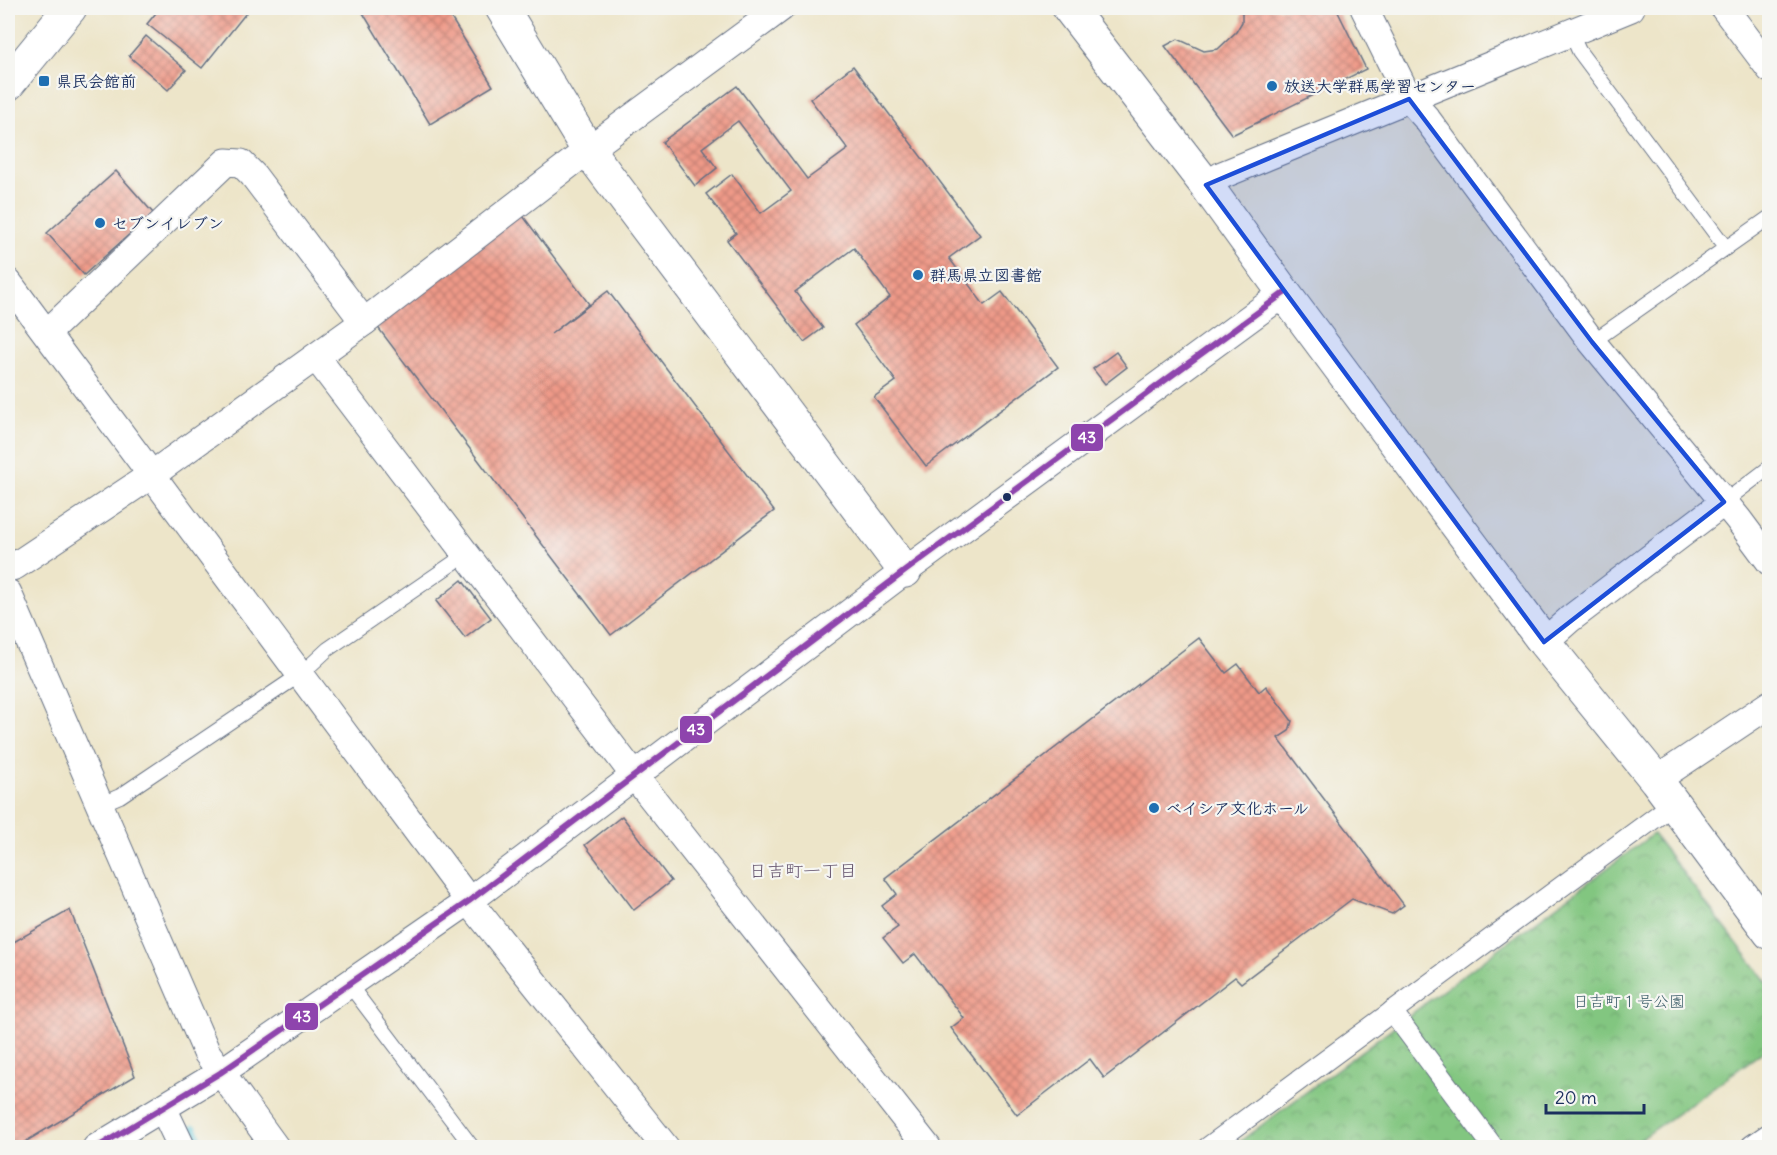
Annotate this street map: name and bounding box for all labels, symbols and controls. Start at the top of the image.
place label: 県民会館前 [56,71,136,91]
marker: 県民会館前 [37,74,51,88]
place label: 放送大学群馬学習センター [1284,76,1476,96]
marker: 放送大学群馬学習センター [1265,79,1279,93]
place label: セブンイレブン [112,213,224,233]
marker: セブンイレブン [93,216,107,230]
place label: 群馬県立図書館 [930,265,1042,285]
marker: 群馬県立図書館 [911,268,925,282]
line badge: 43 [1070,423,1104,452]
text: 43 [1078,427,1096,447]
unlabelled marker [1001,491,1013,503]
line badge: 43 [679,715,713,744]
text: 43 [687,719,705,739]
place label: ベイシア文化ホール [1166,798,1309,818]
marker: ベイシア文化ホール [1147,801,1161,815]
district label: 日吉町一丁目 [749,859,857,882]
park label: 日吉町１号公園 [1573,991,1685,1011]
line badge: 43 [284,1002,319,1031]
text: 43 [293,1006,311,1026]
scale bar [1546,1077,1644,1115]
text: 20 m [1555,1086,1597,1109]

